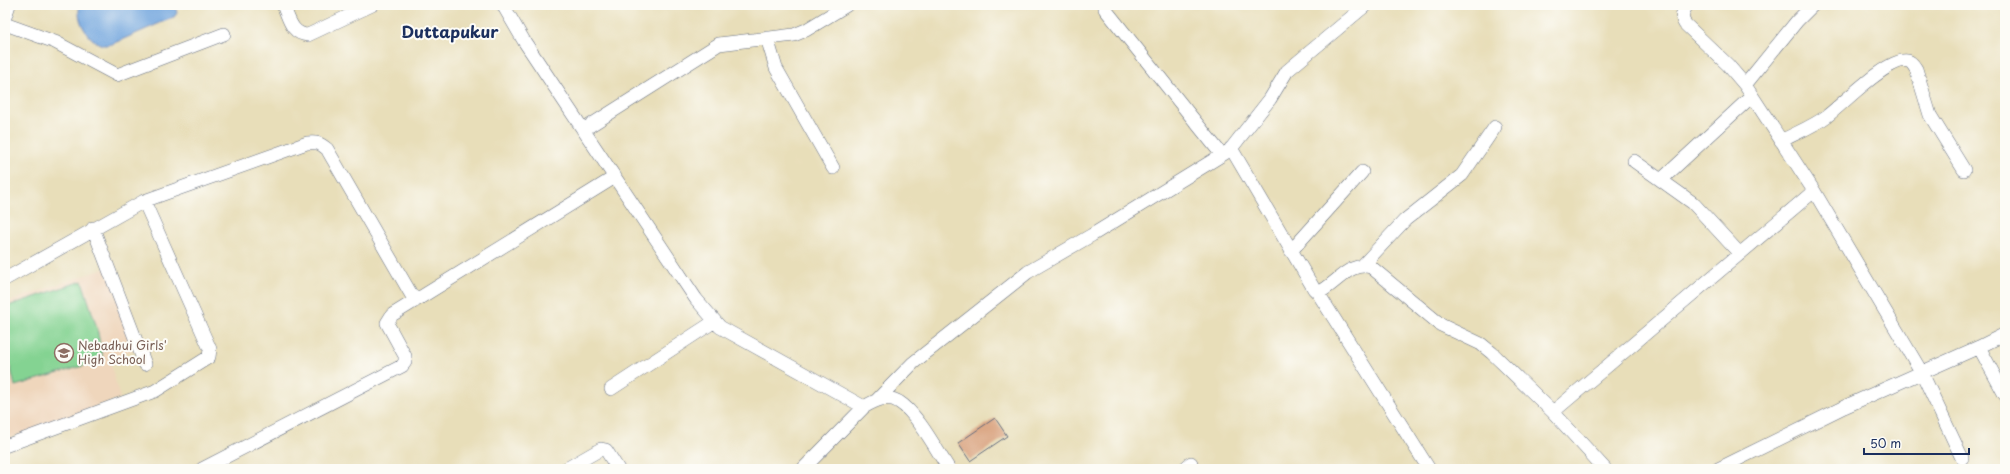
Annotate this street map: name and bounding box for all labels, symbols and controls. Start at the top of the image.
district label: Duttapukur [401,19,499,43]
place label: Nebadhui Girls' High School [78,336,167,368]
school or university icon: Nebadhui Girls' High School [53,342,75,364]
scale bar [1864,430,1969,456]
text: 50 m [1870,434,1901,452]

